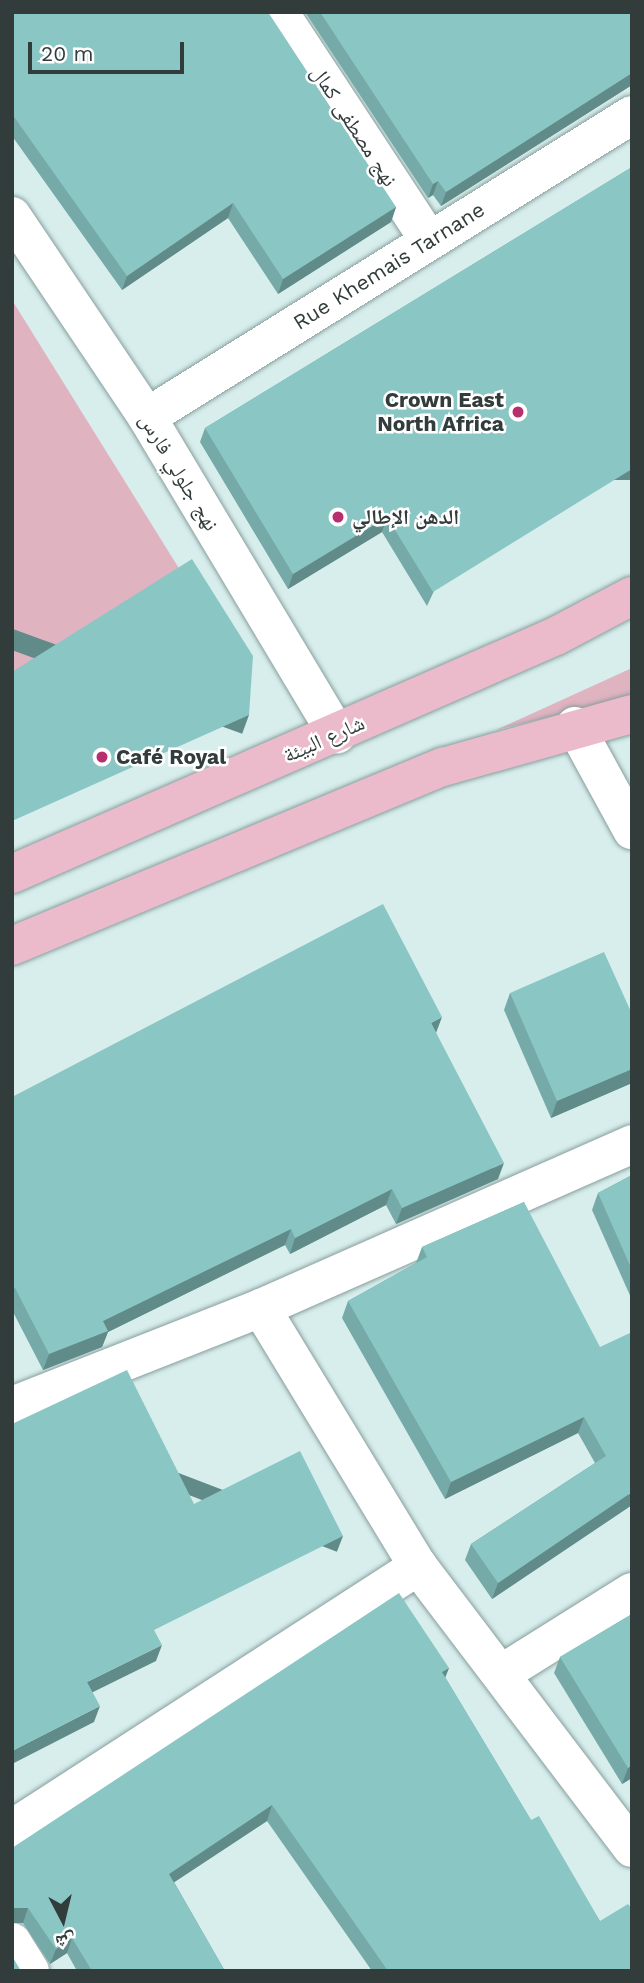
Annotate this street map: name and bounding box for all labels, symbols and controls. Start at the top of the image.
scale bar [32,28,187,72]
text: 20 m [41,41,93,66]
street label: نهج مصطفى كمال [306,61,402,191]
street label: Rue Khemais Tarnane [288,197,490,335]
place label: Crown East North Africa [377,387,504,437]
marker: Crown East North Africa [510,404,526,420]
street label: نهج جلولي فارس [134,409,224,535]
place label: الدهن الإطالي [352,504,459,530]
marker: الدهن الإطالي [330,509,346,525]
street label: شارع البيئة [280,710,368,768]
place label: Café Royal [116,744,226,770]
marker: Café Royal [94,749,110,765]
north arrow [28,1885,98,1955]
text: ش [54,1929,77,1954]

